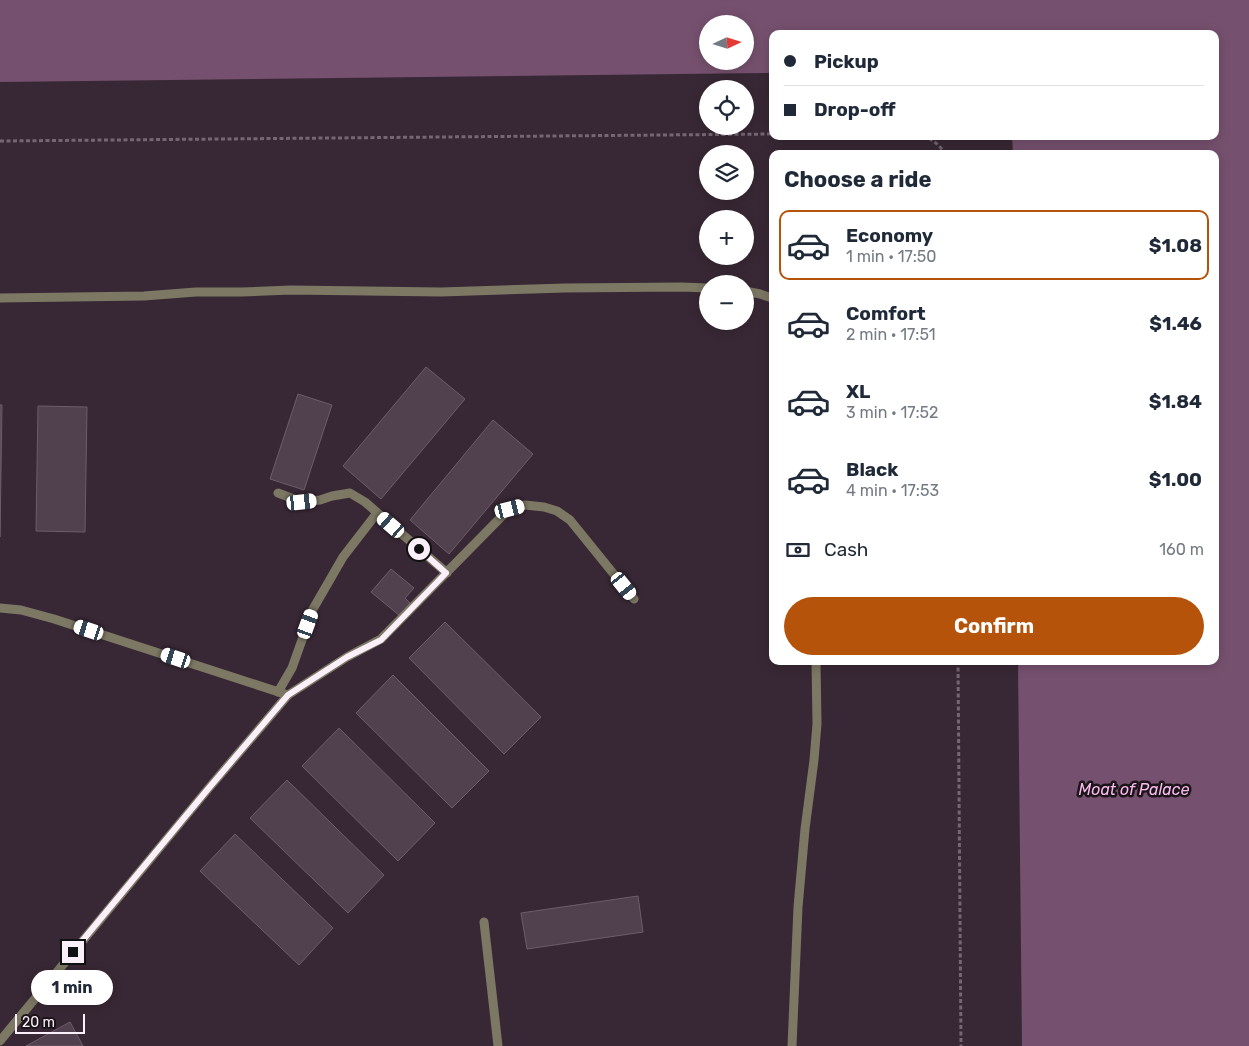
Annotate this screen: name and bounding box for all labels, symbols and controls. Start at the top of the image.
north arrow [699,15,754,70]
map controls [699,15,754,330]
text: Pickup [814,50,879,73]
button: locate [699,80,754,135]
text: Drop-off [814,98,896,121]
button: layers [699,145,754,200]
text: Choose a ride [784,166,931,193]
button: + [699,210,754,265]
icon: car [786,223,831,268]
text: Economy [846,224,933,247]
text: $1.08 [1149,234,1202,257]
text: 1 min · 17:50 [846,247,937,266]
button: − [699,275,754,330]
icon: car [786,301,831,346]
text: Comfort [846,302,926,325]
text: $1.46 [1149,312,1202,335]
text: 2 min · 17:51 [846,325,935,344]
icon: car [786,379,831,424]
text: XL [846,380,870,403]
text: $1.84 [1149,390,1202,413]
text: 3 min · 17:52 [846,403,939,422]
icon: car [786,457,831,502]
text: Black [846,458,898,481]
text: $1.00 [1149,468,1202,491]
text: 4 min · 17:53 [846,481,939,500]
car [286,493,317,511]
car [493,498,526,520]
car [374,509,407,541]
icon: cash [784,536,812,564]
route start [408,538,430,560]
text: Cash [824,538,868,561]
text: 160 m [1159,540,1204,559]
car [608,570,639,602]
button: Confirm [784,597,1204,655]
car [295,607,320,641]
car [72,618,105,642]
car [159,646,192,670]
water label: Moat of Palace [1079,780,1190,799]
route end [62,941,84,963]
callout: 1 min [32,970,114,1004]
text: 1 min [52,978,92,997]
scale bar [15,1011,85,1034]
text: 20 m [22,1014,55,1031]

